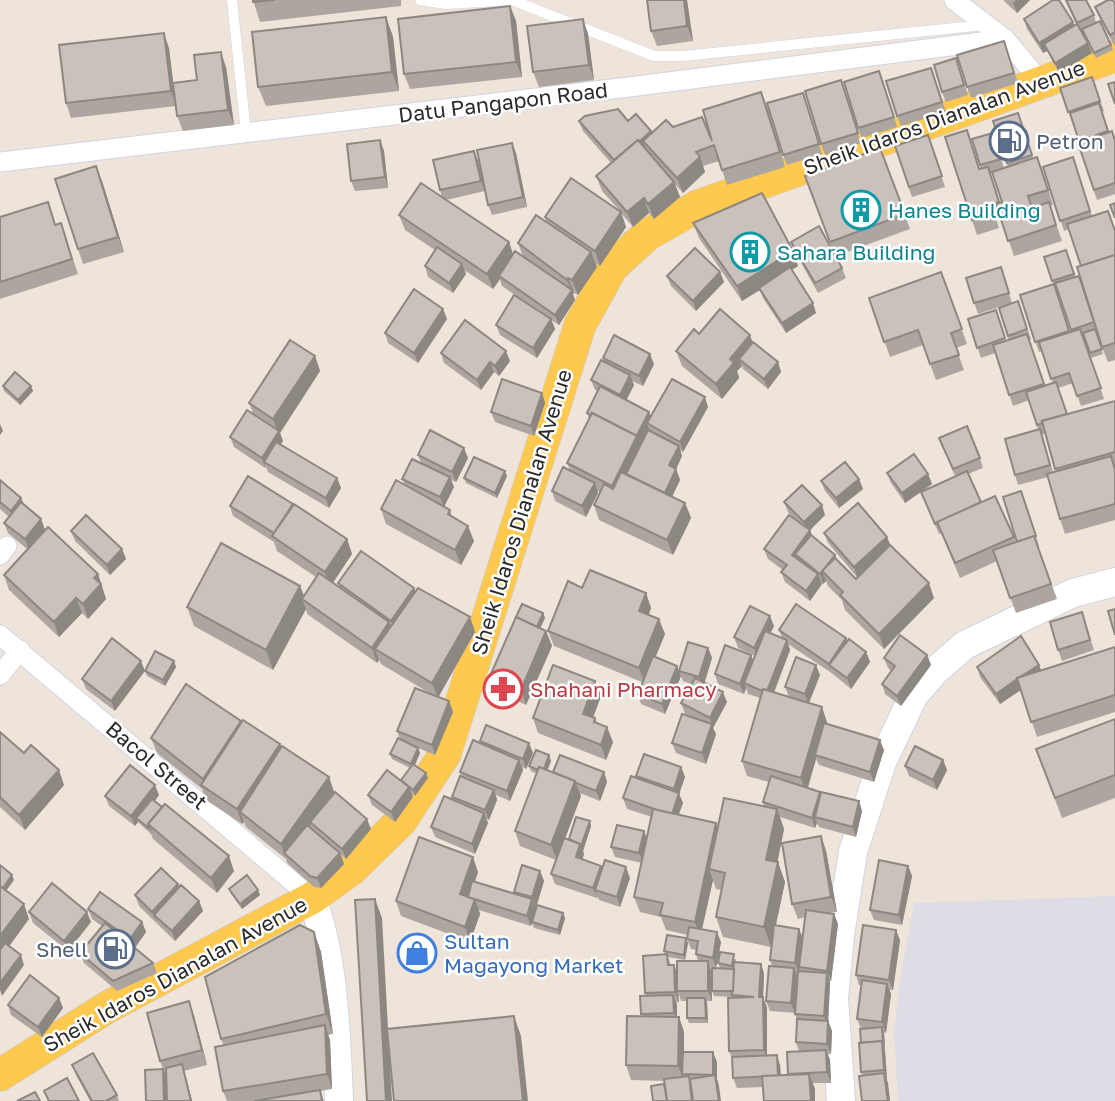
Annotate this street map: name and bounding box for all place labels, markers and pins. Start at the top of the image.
fuel station icon: Petron [988,120,1030,162]
place label: Petron [1036,128,1104,154]
building icon: Hanes Building [840,189,882,231]
place label: Hanes Building [888,197,1041,223]
building icon: Sahara Building [729,231,771,273]
place label: Sahara Building [777,239,935,265]
pharmacy icon: Shahani Pharmacy [482,668,524,710]
place label: Shahani Pharmacy [530,676,717,702]
fuel station icon: Shell [94,928,136,970]
place label: Sultan Magayong Market [444,928,623,978]
shop icon: Sultan Magayong Market [396,932,438,974]
place label: Shell [36,936,88,962]

